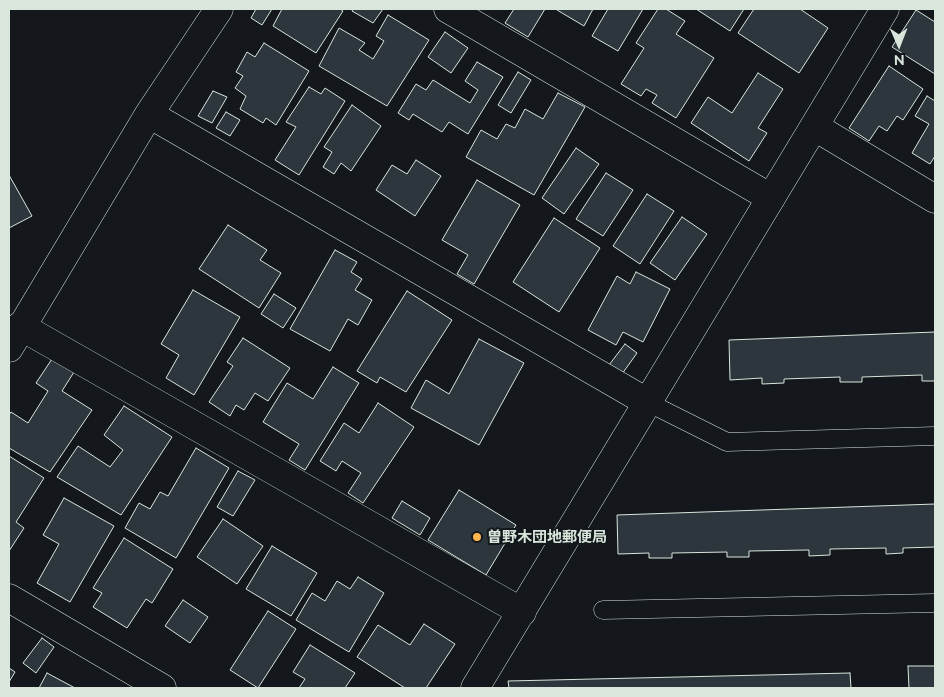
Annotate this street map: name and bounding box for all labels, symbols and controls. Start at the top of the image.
north arrow [874,20,924,70]
text: N [894,52,905,68]
place label: 曽野木団地郵便局 [487,528,607,546]
marker: 曽野木団地郵便局 [471,531,483,543]

